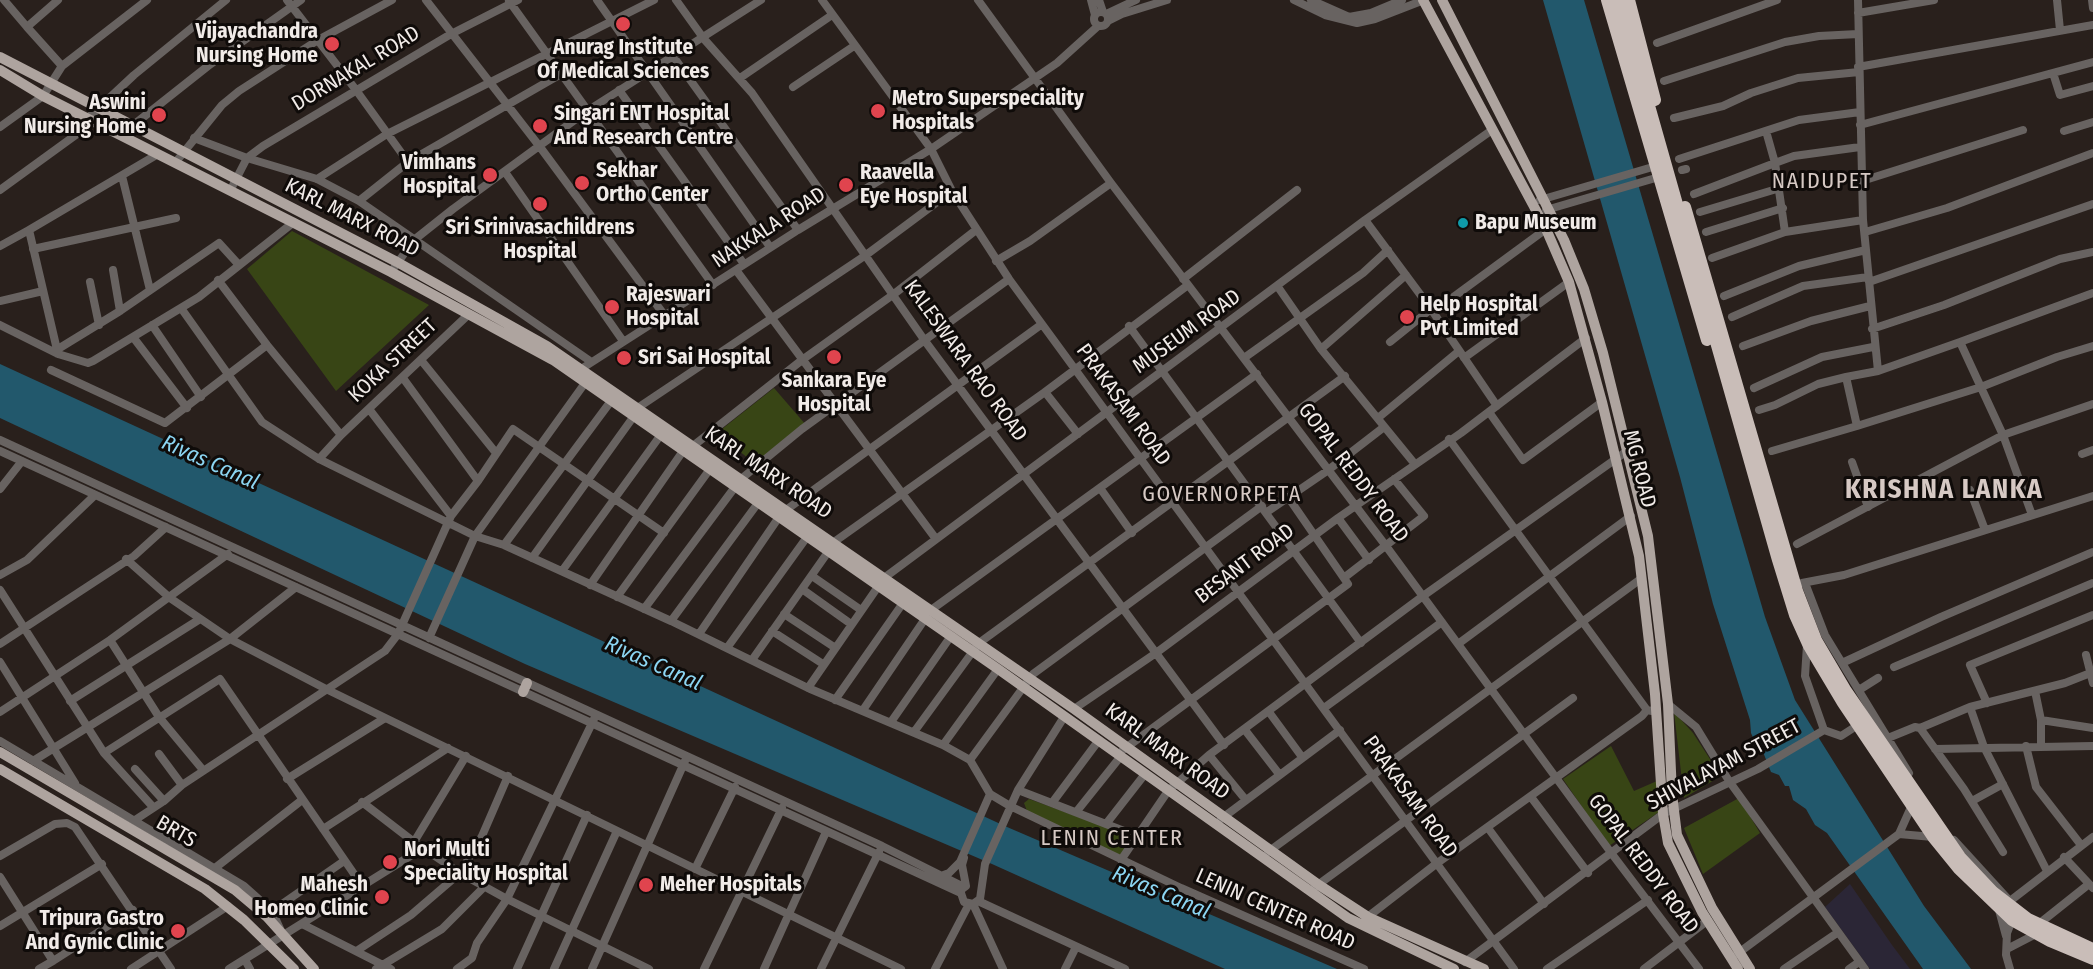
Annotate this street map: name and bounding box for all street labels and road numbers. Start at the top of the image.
street label: DORNAKAL ROAD [288,21,424,117]
street label: KARL MARX ROAD [280,173,424,263]
street label: NAKKALA ROAD [708,182,830,274]
street label: KALESWARA RAO ROAD [898,275,1032,447]
street label: MUSEUM ROAD [1128,284,1246,380]
street label: KOKA STREET [344,314,442,408]
street label: PRAKASAM ROAD [1070,339,1176,471]
street label: GOPAL REDDY ROAD [1292,398,1414,548]
street label: KARL MARX ROAD [700,421,836,525]
street label: MG ROAD [1617,428,1661,510]
street label: BESANT ROAD [1191,519,1299,609]
street label: KARL MARX ROAD [1100,698,1234,806]
street label: SHIVALAYAM STREET [1643,714,1805,816]
street label: PRAKASAM ROAD [1357,731,1463,863]
street label: GOPAL REDDY ROAD [1582,789,1704,939]
street label: BRTS [151,811,201,853]
street label: LENIN CENTER ROAD [1191,864,1359,956]

